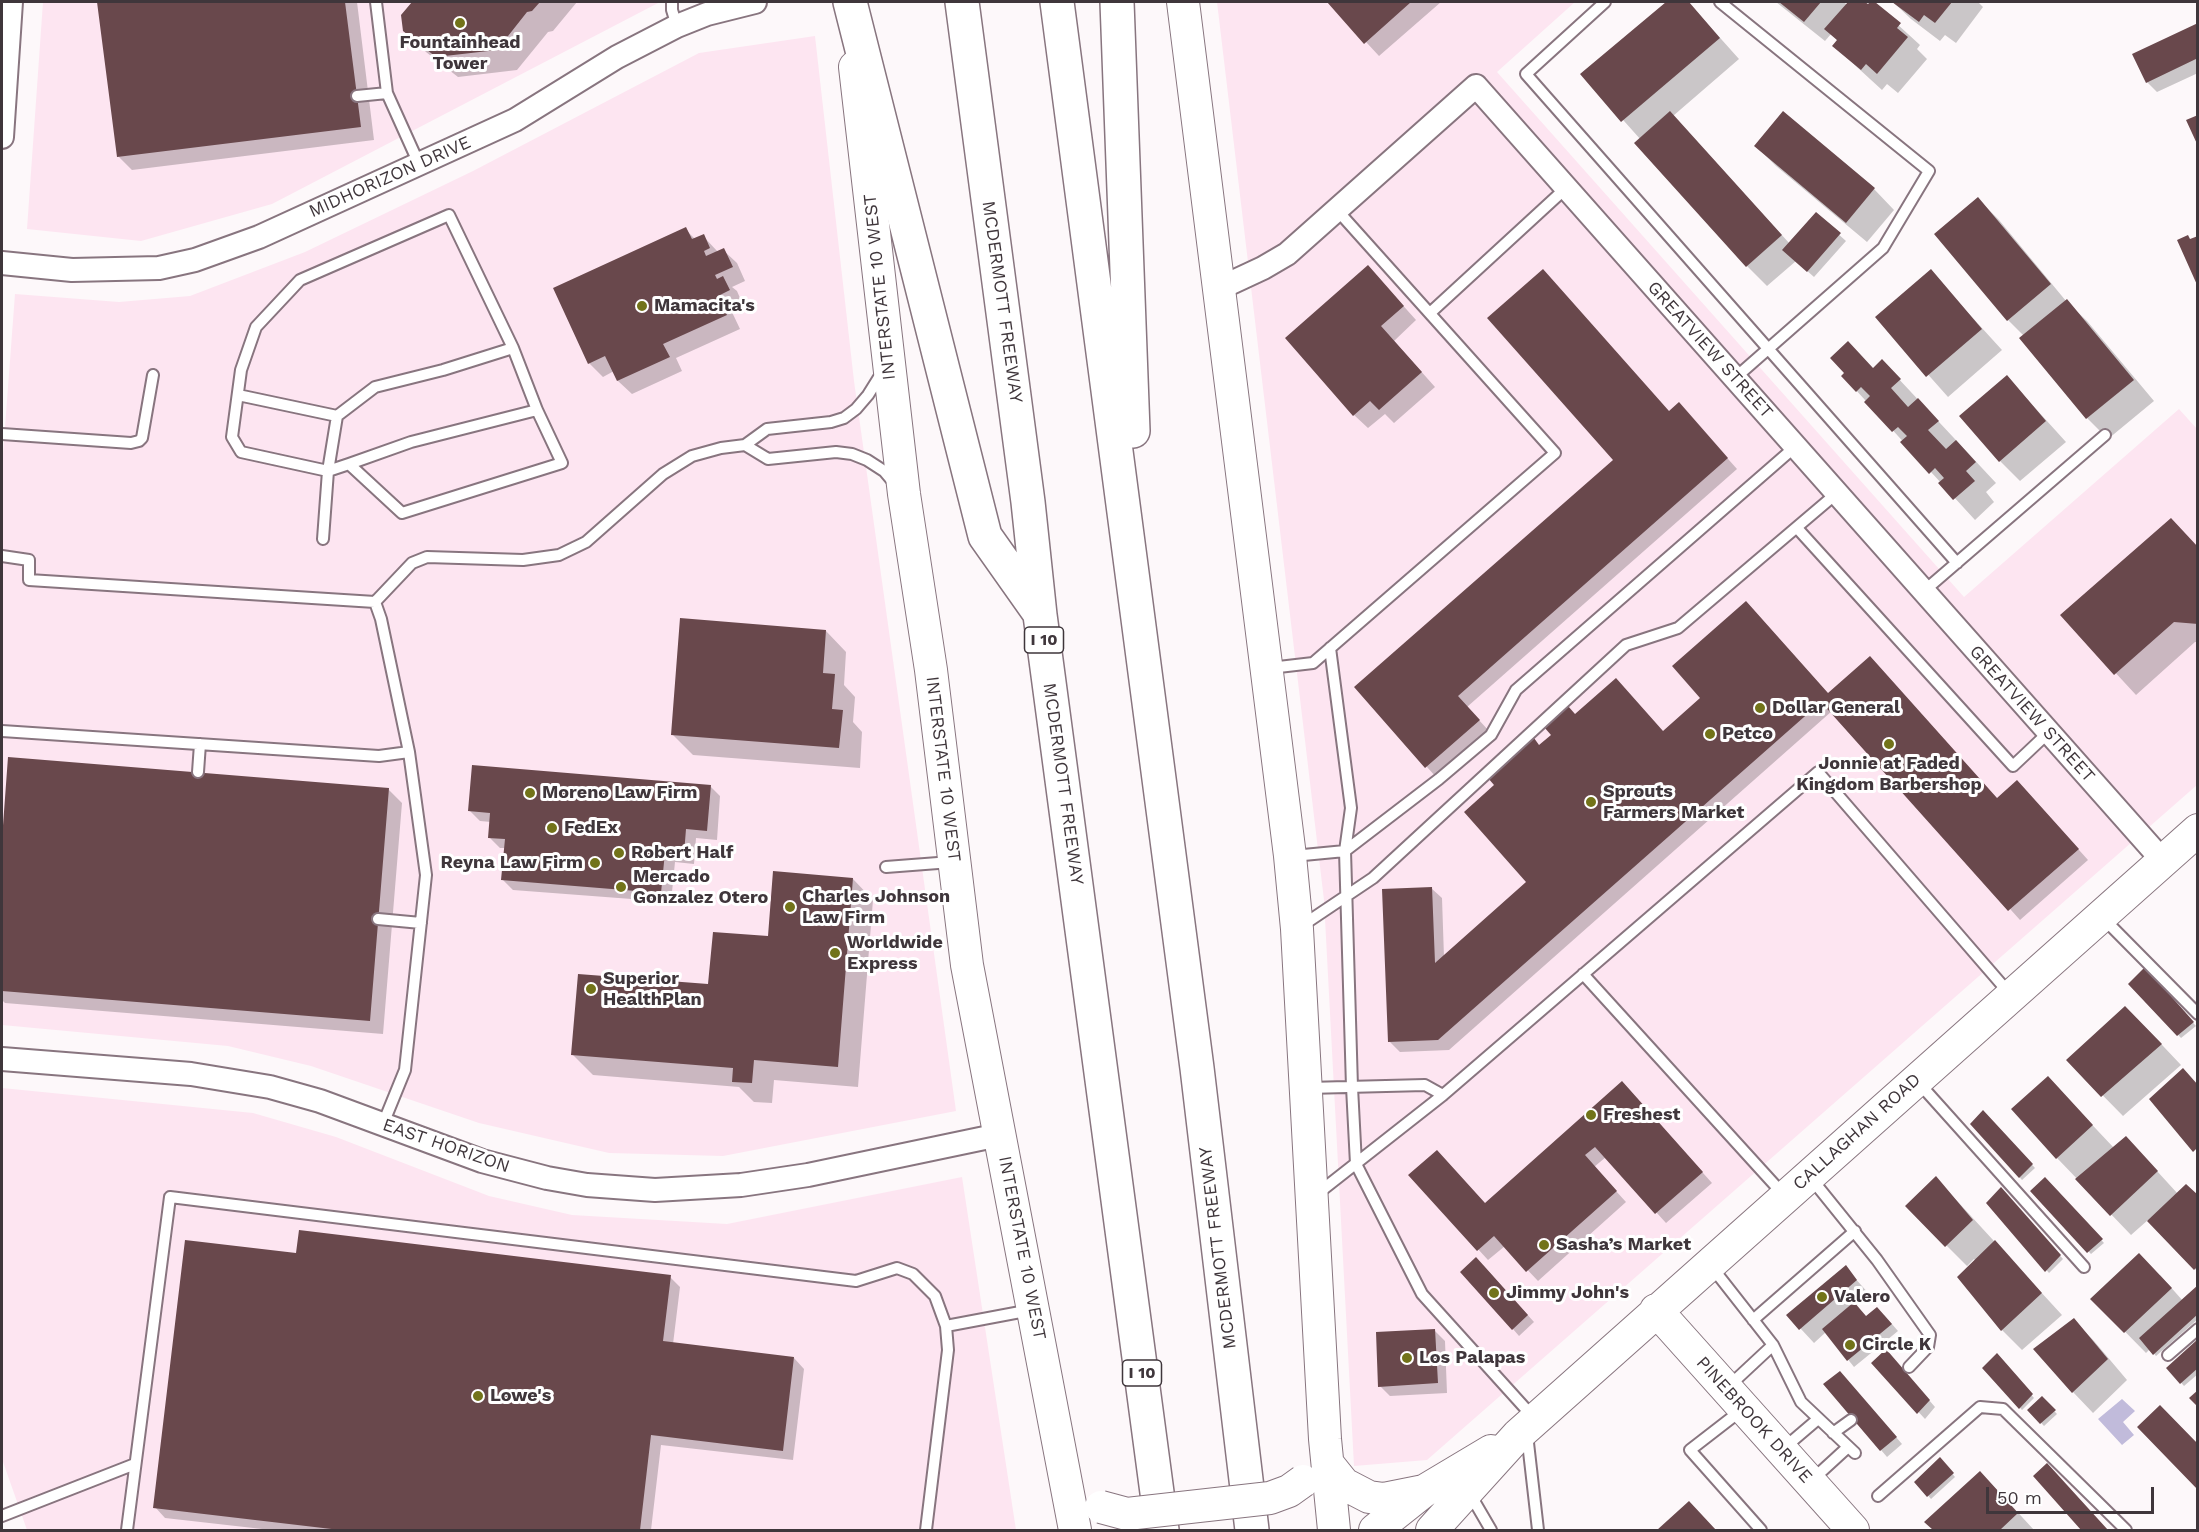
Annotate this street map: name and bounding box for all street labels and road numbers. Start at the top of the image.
street label: MIDHORIZON DRIVE [306,132,474,222]
street label: INTERSTATE 10 WEST [859,193,901,381]
street label: MCDERMOTT FREEWAY [977,200,1027,404]
street label: GREATVIEW STREET [1643,277,1777,423]
road number: I 10 [1024,627,1064,653]
street label: GREATVIEW STREET [1965,641,2099,787]
street label: INTERSTATE 10 WEST [921,675,965,863]
street label: MCDERMOTT FREEWAY [1038,682,1088,886]
street label: CALLAGHAN ROAD [1789,1069,1925,1195]
street label: EAST HORIZON [380,1114,512,1178]
street label: MCDERMOTT FREEWAY [1195,1145,1241,1351]
street label: INTERSTATE 10 WEST [994,1154,1050,1342]
street label: PINEBROOK DRIVE [1691,1352,1817,1488]
road number: I 10 [1122,1360,1162,1386]

